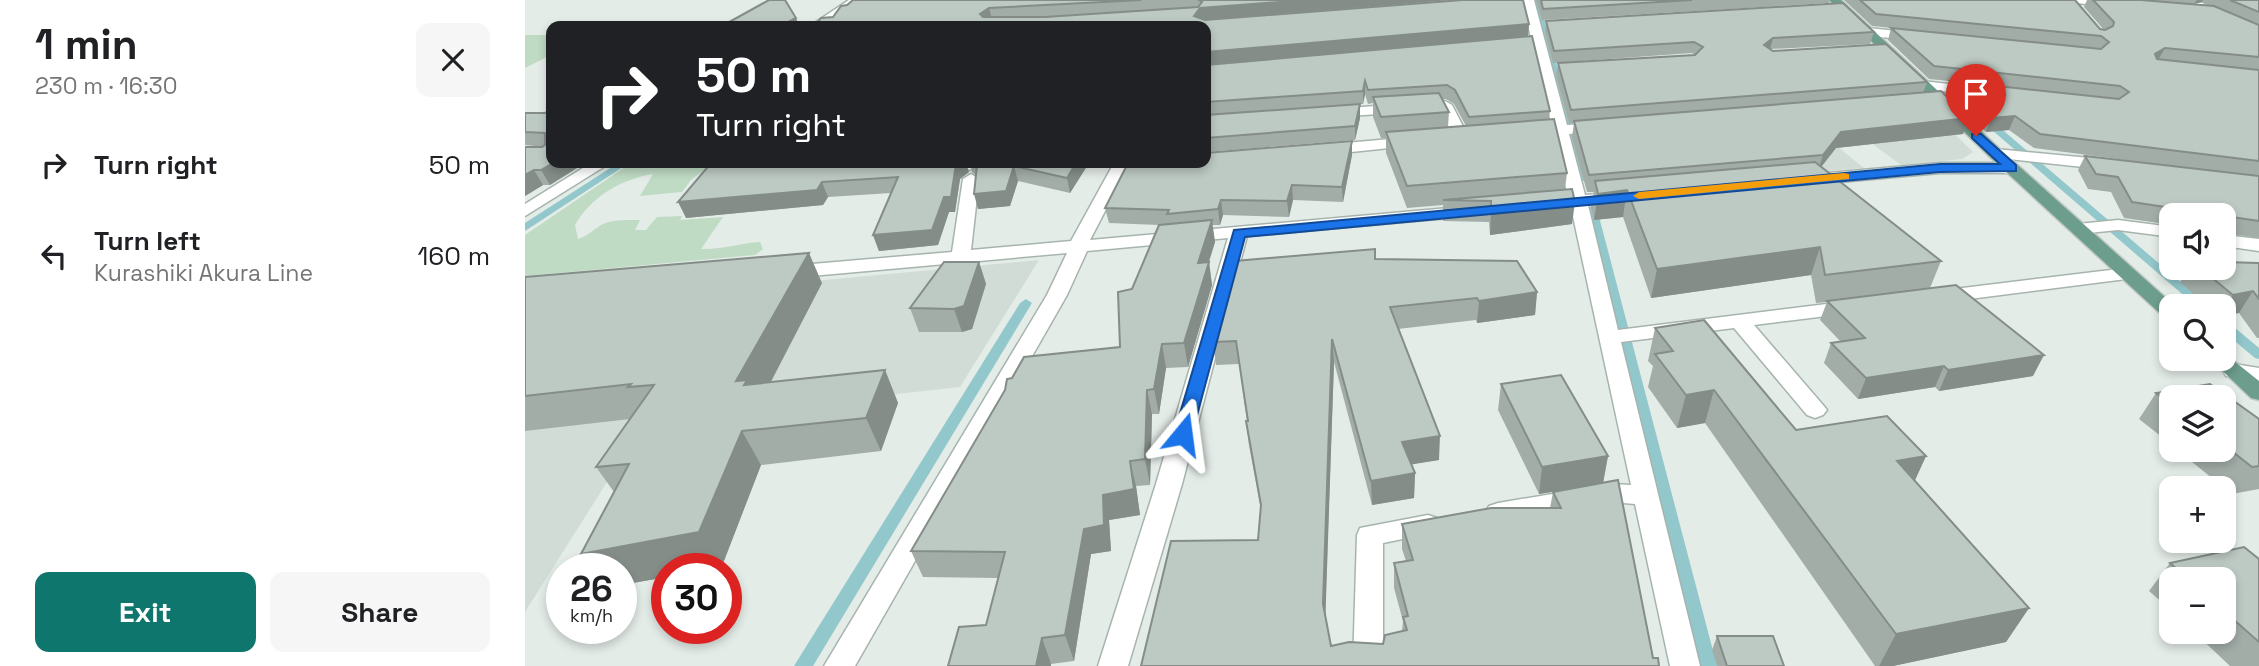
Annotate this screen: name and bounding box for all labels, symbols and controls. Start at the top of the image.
text: 1 min [35,18,138,71]
button: close [416,23,490,97]
text: 50 m [696,44,811,106]
icon: right [581,49,672,140]
pin [1946,64,2006,136]
text: 230 m · 16:30 [35,71,177,101]
icon: arrive [1957,75,1995,113]
text: Turn right [696,105,846,145]
icon: right [35,146,73,184]
text: Turn right [94,148,218,182]
text: 50 m [429,148,490,182]
map controls [2159,203,2236,644]
button: sound [2159,203,2236,280]
text: Turn left [94,224,201,258]
icon: left [35,237,73,275]
text: 160 m [418,239,490,273]
text: Kurashiki Akura Line [94,258,313,288]
button: search [2159,294,2236,371]
button: layers [2159,385,2236,462]
position arrow [1146,397,1220,471]
button: + [2159,476,2236,553]
speed limit sign: 30 [651,553,742,644]
text: 26 [570,567,613,611]
button: − [2159,567,2236,644]
button: Exit [35,572,256,652]
button: Share [270,572,490,652]
text: km/h [570,604,613,627]

